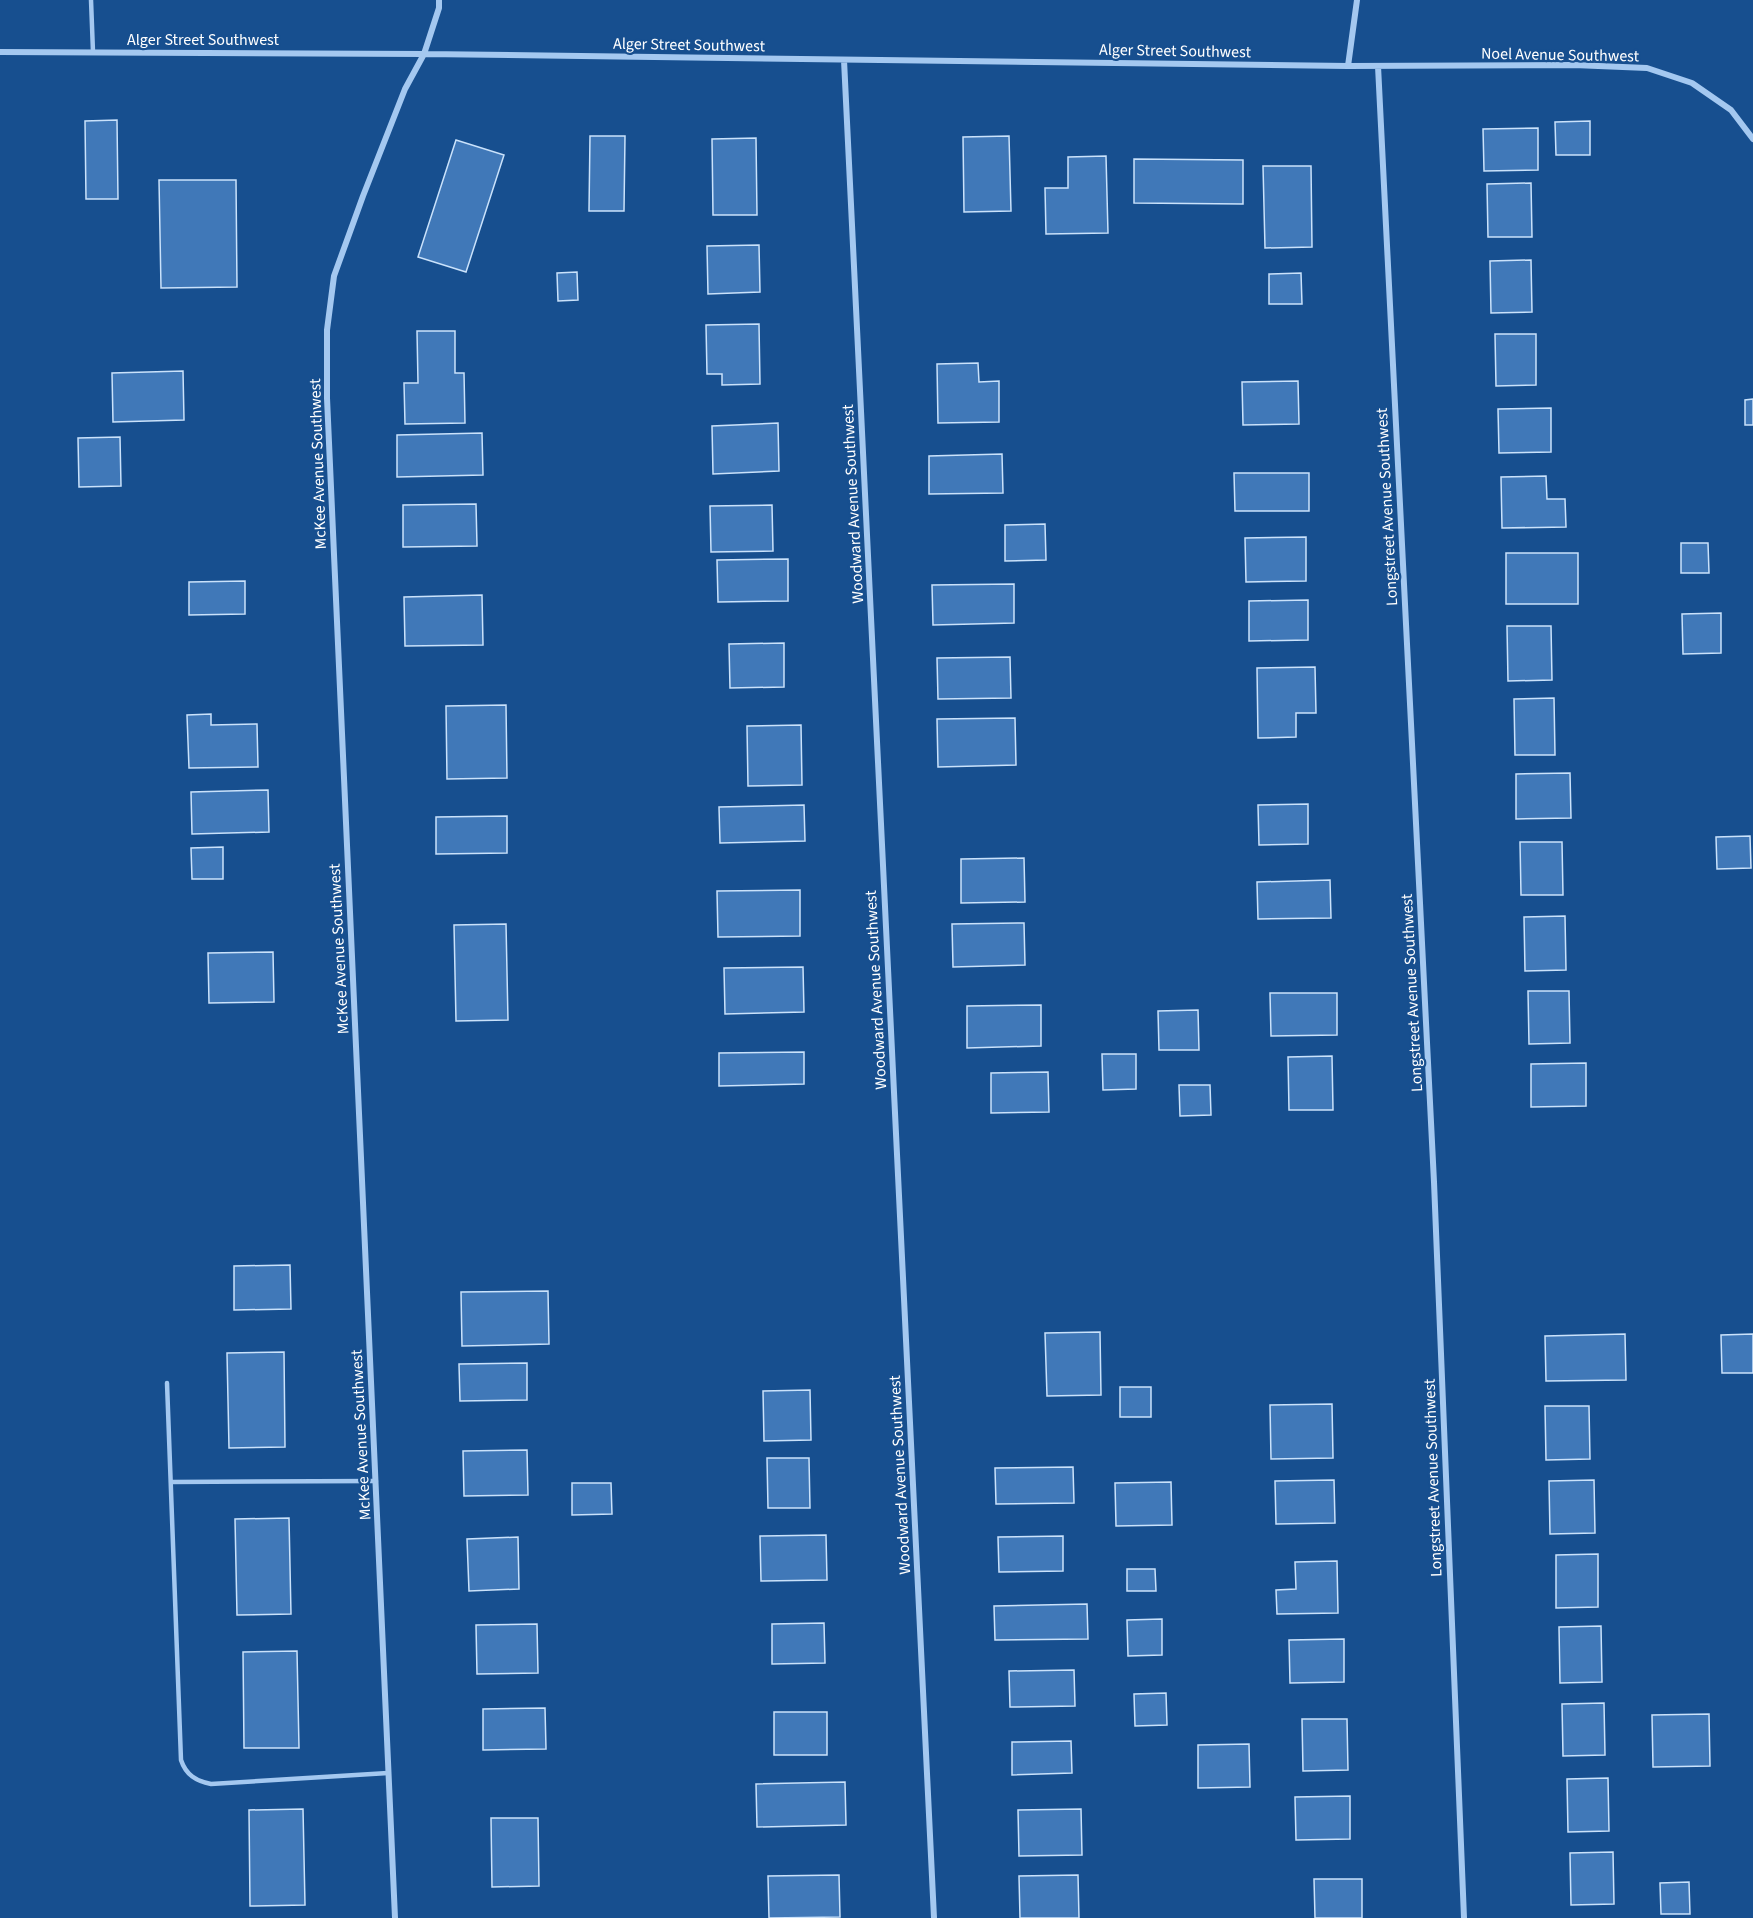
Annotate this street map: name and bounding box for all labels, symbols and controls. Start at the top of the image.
street label: Alger Street Southwest [127,29,279,51]
street label: Alger Street Southwest [613,33,766,57]
street label: Alger Street Southwest [1099,39,1252,63]
street label: Noel Avenue Southwest [1481,43,1640,67]
street label: McKee Avenue Southwest [304,378,332,550]
street label: Woodward Avenue Southwest [837,403,869,604]
street label: Longstreet Avenue Southwest [1371,407,1403,607]
street label: McKee Avenue Southwest [324,862,354,1035]
street label: Woodward Avenue Southwest [860,889,892,1090]
street label: Longstreet Avenue Southwest [1396,893,1428,1093]
street label: McKee Avenue Southwest [346,1348,376,1521]
street label: Woodward Avenue Southwest [884,1374,916,1575]
street label: Longstreet Avenue Southwest [1419,1378,1447,1577]

